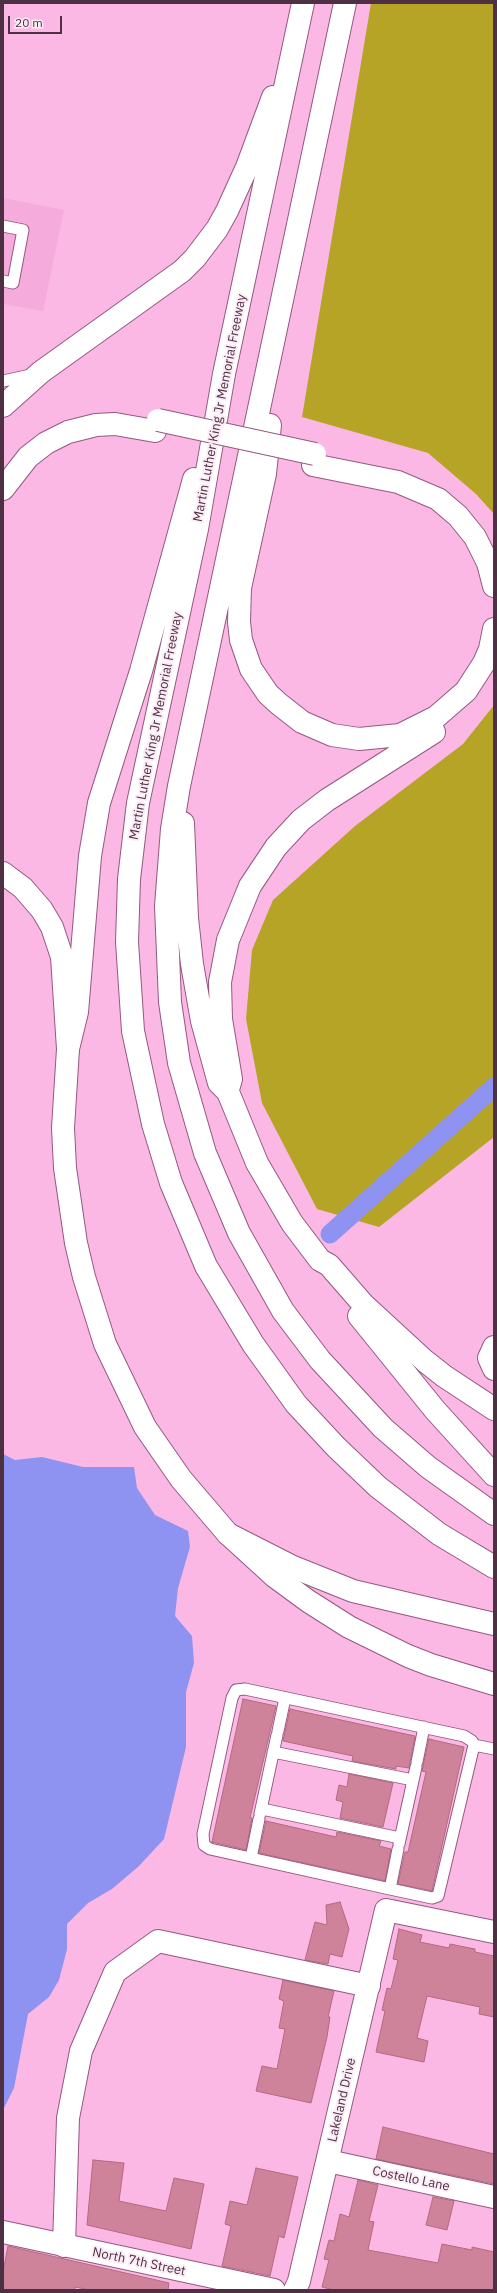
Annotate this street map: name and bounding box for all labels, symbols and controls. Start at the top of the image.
scale bar [10,8,64,34]
text: 20 m [15,15,43,30]
street label: Martin Luther King Jr Memorial Freeway [190,293,250,523]
street label: Martin Luther King Jr Memorial Freeway [126,611,186,841]
street label: Lakeland Drive [325,2056,359,2144]
street label: Costello Lane [371,2163,451,2195]
street label: North 7th Street [91,2245,187,2279]

